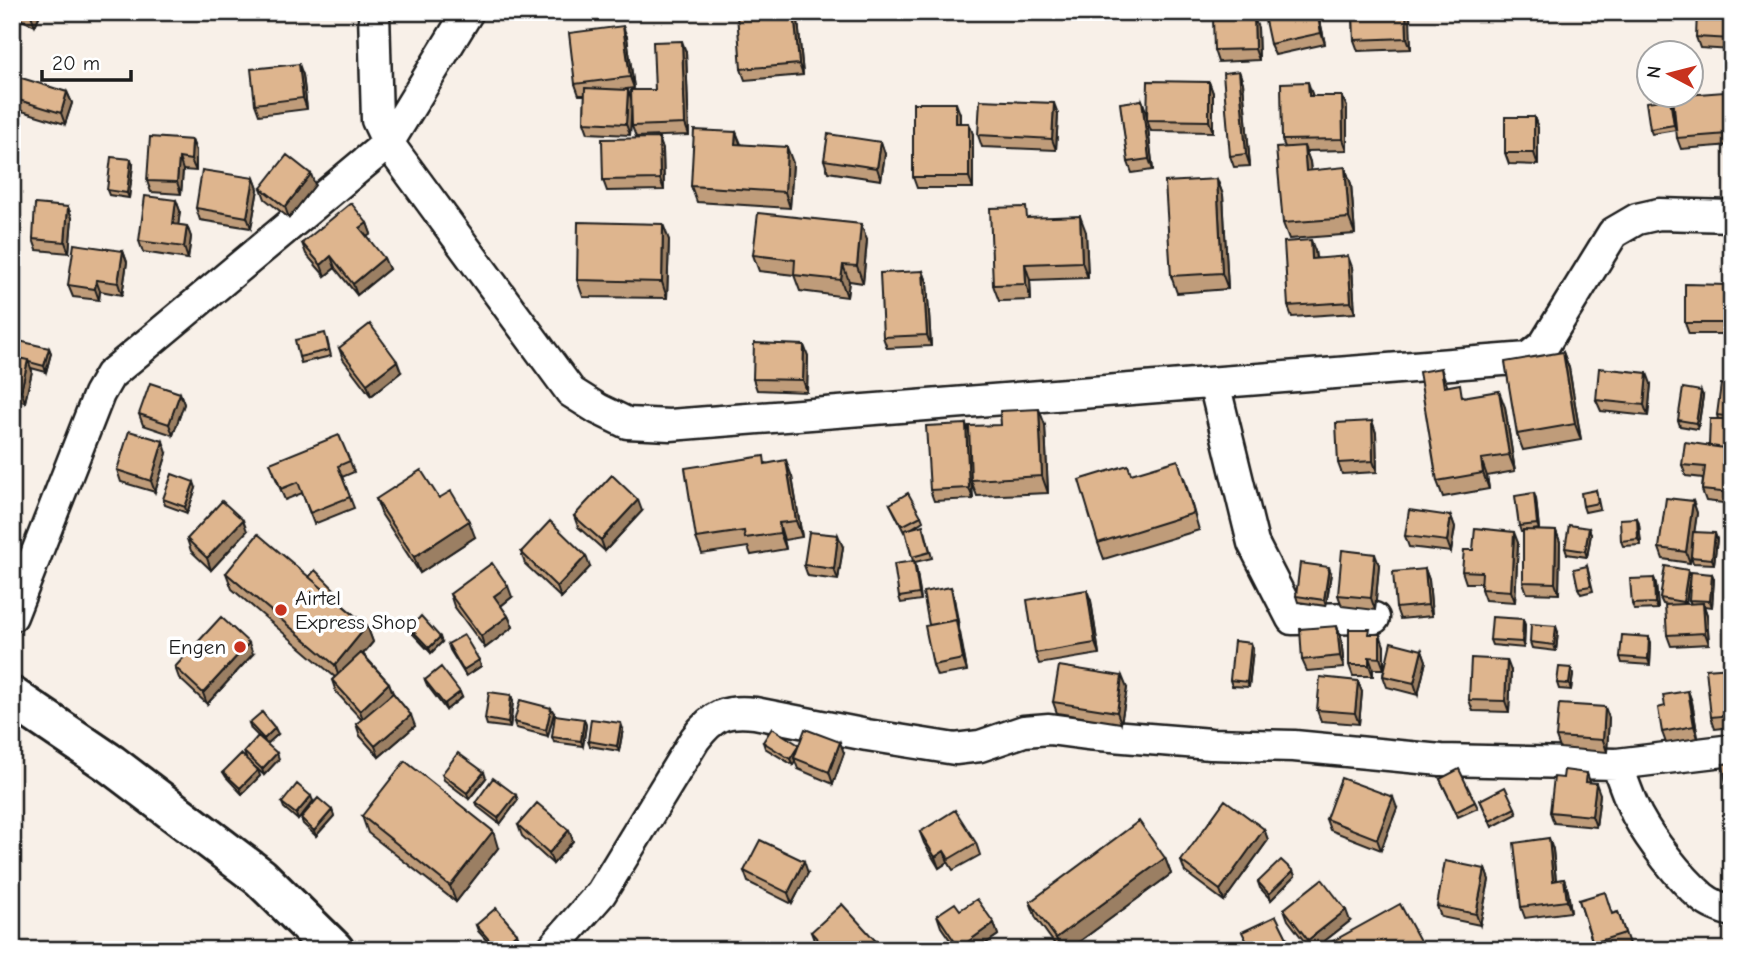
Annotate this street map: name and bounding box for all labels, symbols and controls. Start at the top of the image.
scale bar [42,38,131,82]
north arrow [1636,38,1706,108]
text: 20 m [52,51,100,75]
text: N [1642,65,1666,80]
place label: Airtel Express Shop [295,586,417,634]
marker: Airtel Express Shop [273,602,289,618]
place label: Engen [168,635,226,659]
marker: Engen [232,639,248,655]

